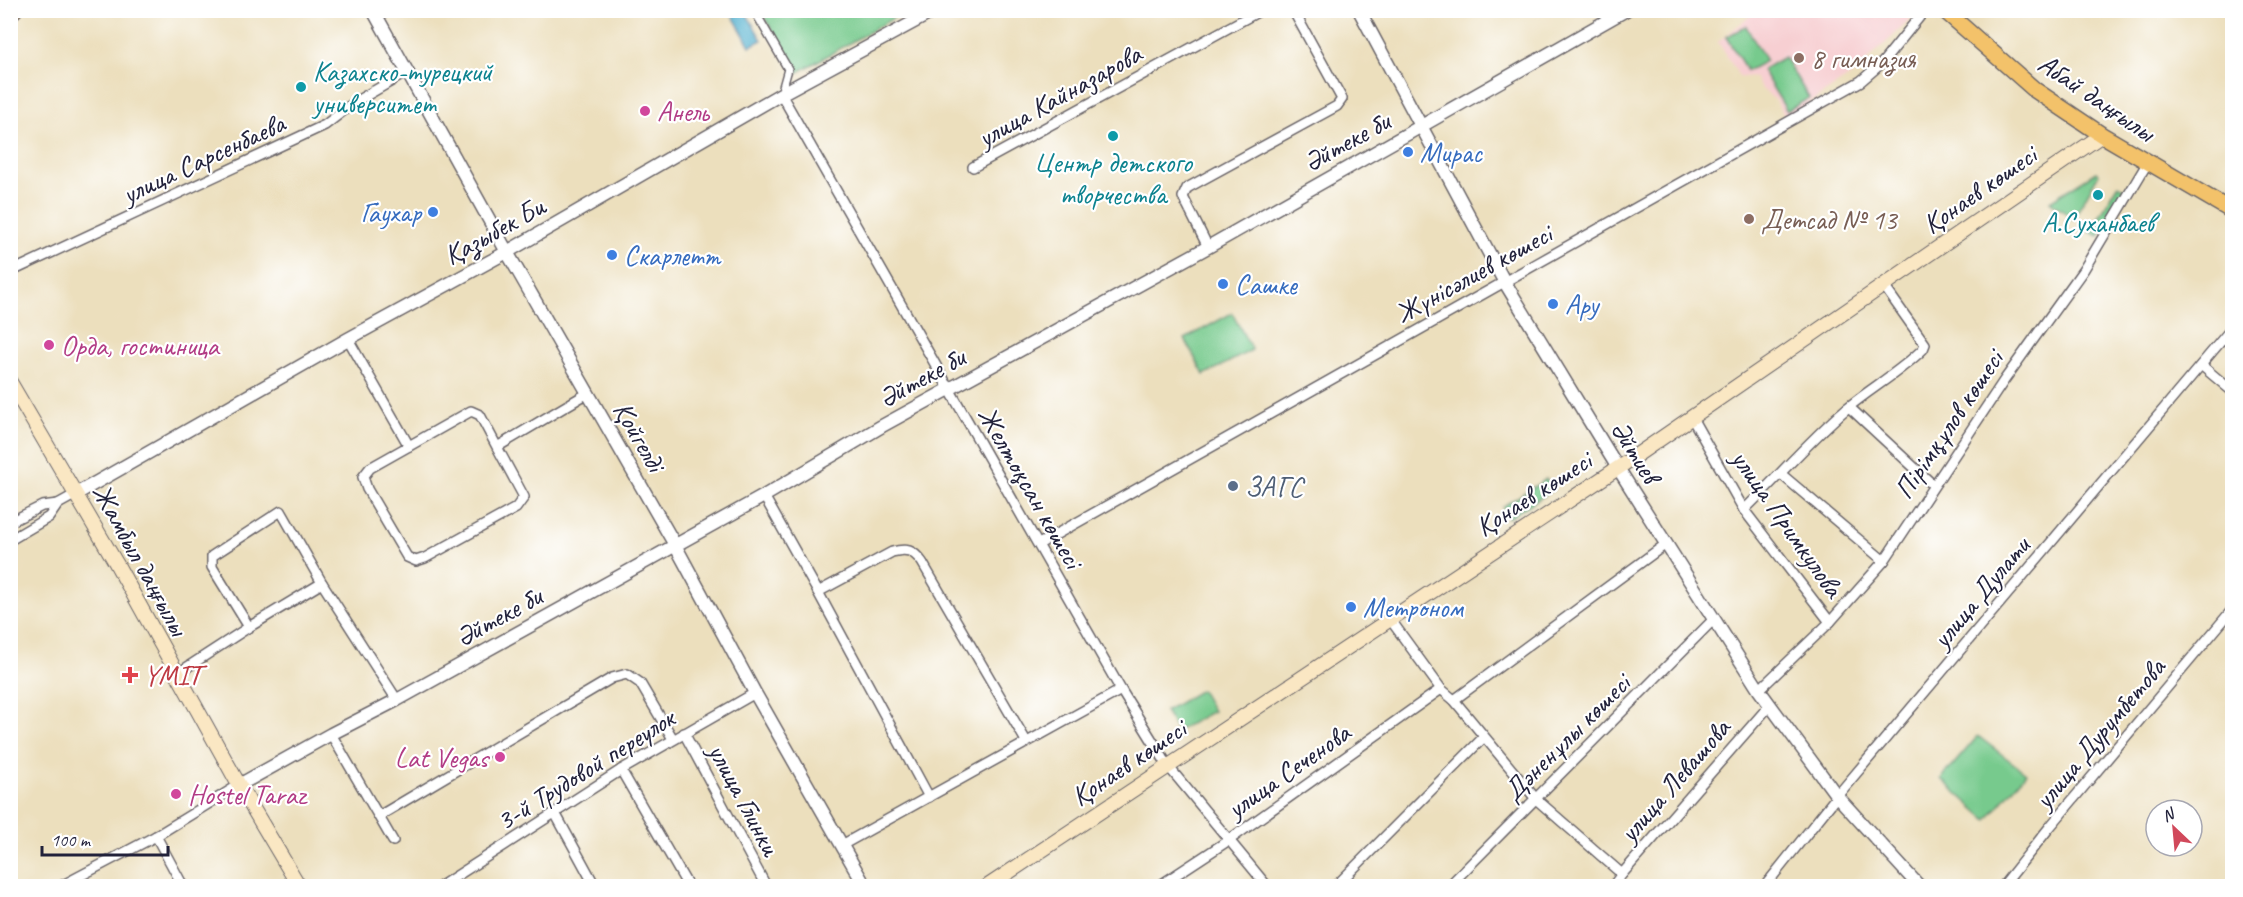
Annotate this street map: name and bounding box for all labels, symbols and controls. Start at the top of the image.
street label: улица Кайназарова [969,35,1149,156]
place label: 8 гимназия [1811,41,1916,77]
street label: Абай даңғылы [2032,46,2164,150]
marker: 8 гимназия [1792,51,1806,65]
place label: Казахско-турецкий университет [311,54,493,121]
marker: Казахско-турецкий университет [294,80,308,94]
place label: Анель [657,94,711,129]
street label: Әйтеке би [1297,102,1398,179]
marker: Анель [638,104,652,118]
street label: улица Сарсенбаева [114,105,292,212]
marker: Центр детского творчества [1106,129,1120,143]
place label: Мирас [1420,135,1483,170]
street label: Қонаев көшесі [1915,135,2046,241]
place label: Центр детского творчества [1034,145,1194,212]
marker: Мирас [1401,145,1415,159]
street label: Қазыбек Би [437,188,553,273]
marker: А.Суханбаев [2091,188,2105,202]
place label: Гаухар [361,195,422,230]
place label: Детсад № 13 [1761,202,1899,237]
marker: Гаухар [426,205,440,219]
place label: А.Суханбаев [2042,205,2161,240]
marker: Детсад № 13 [1742,212,1756,226]
street label: Жүнісәлиев көшесі [1389,214,1561,331]
place label: Скарлетт [624,238,722,273]
marker: Скарлетт [605,248,619,262]
place label: Сашке [1235,267,1298,302]
marker: Сашке [1216,277,1230,291]
place label: Ару [1565,287,1601,322]
marker: Ару [1546,297,1560,311]
place label: Орда, гостиница [61,328,220,363]
marker: Орда, гостиница [42,338,56,352]
street label: Әйтеке би [872,338,973,415]
street label: Пірімқұлов көшесі [1886,340,2013,505]
street label: Қойгелді [606,395,675,481]
street label: Желтоқсан көшесі [970,400,1093,578]
street label: Әйтиев [1603,413,1671,493]
street label: Қонаев көшесі [1469,441,1601,544]
street label: улица Примкулова [1723,441,1852,605]
place label: ЗАГС [1245,469,1306,504]
street label: Жамбыл даңғылы [85,477,198,643]
marker: ЗАГС [1226,479,1240,493]
street label: улица Дулати [1922,527,2039,657]
street label: Әйтеке би [449,577,550,654]
place label: Метроном [1363,590,1464,625]
marker: Метроном [1344,600,1358,614]
street label: улица Дурумбетова [2025,649,2174,817]
place label: YMIT [144,658,208,693]
street label: Дәненұлы көшесі [1495,664,1640,808]
marker: YMIT [121,666,139,684]
street label: 3-й Трудовой переулок [490,699,683,838]
street label: Қонаев көшесі [1064,709,1196,814]
street label: улица Левашова [1610,710,1739,851]
street label: улица Сеченова [1218,714,1358,827]
street label: улица Глинки [700,736,789,863]
place label: Lat Vegas [395,740,490,775]
marker: Lat Vegas [493,750,507,764]
place label: Hostel Taraz [188,777,308,812]
marker: Hostel Taraz [169,787,183,801]
north arrow [2144,798,2204,858]
text: N [2159,803,2179,827]
scale bar [42,819,168,857]
text: 100 m [51,829,92,851]

